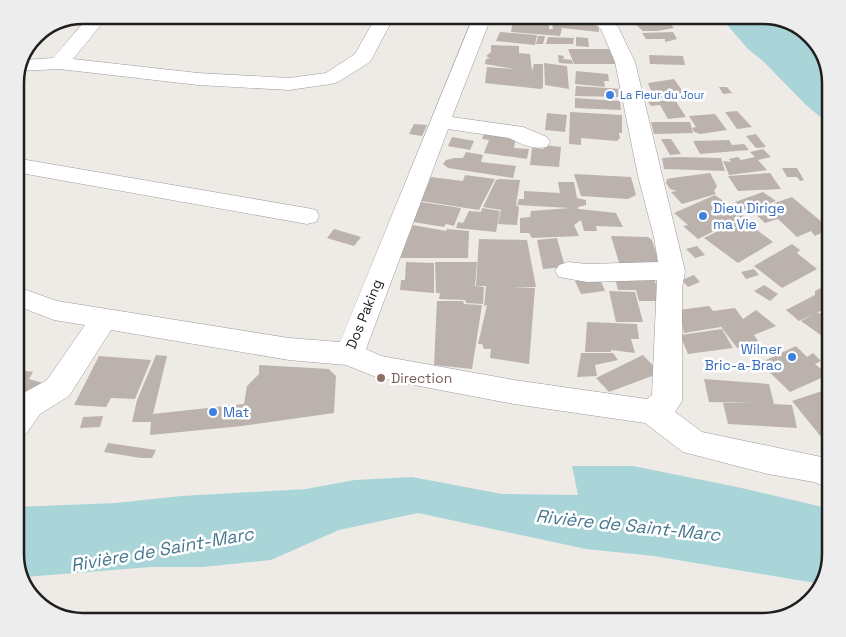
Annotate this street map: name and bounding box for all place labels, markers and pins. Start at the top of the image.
place label: La Fleur du Jour [620,88,705,102]
marker: La Fleur du Jour [604,89,616,101]
place label: Dieu Dirige ma Vie [713,199,785,233]
marker: Dieu Dirige ma Vie [697,210,709,222]
place label: Wilner Bric-a-Brac [704,340,782,374]
marker: Wilner Bric-a-Brac [786,351,798,363]
place label: Direction [391,369,452,387]
marker: Direction [375,372,387,384]
place label: Mat [223,403,249,421]
marker: Mat [207,406,219,418]

